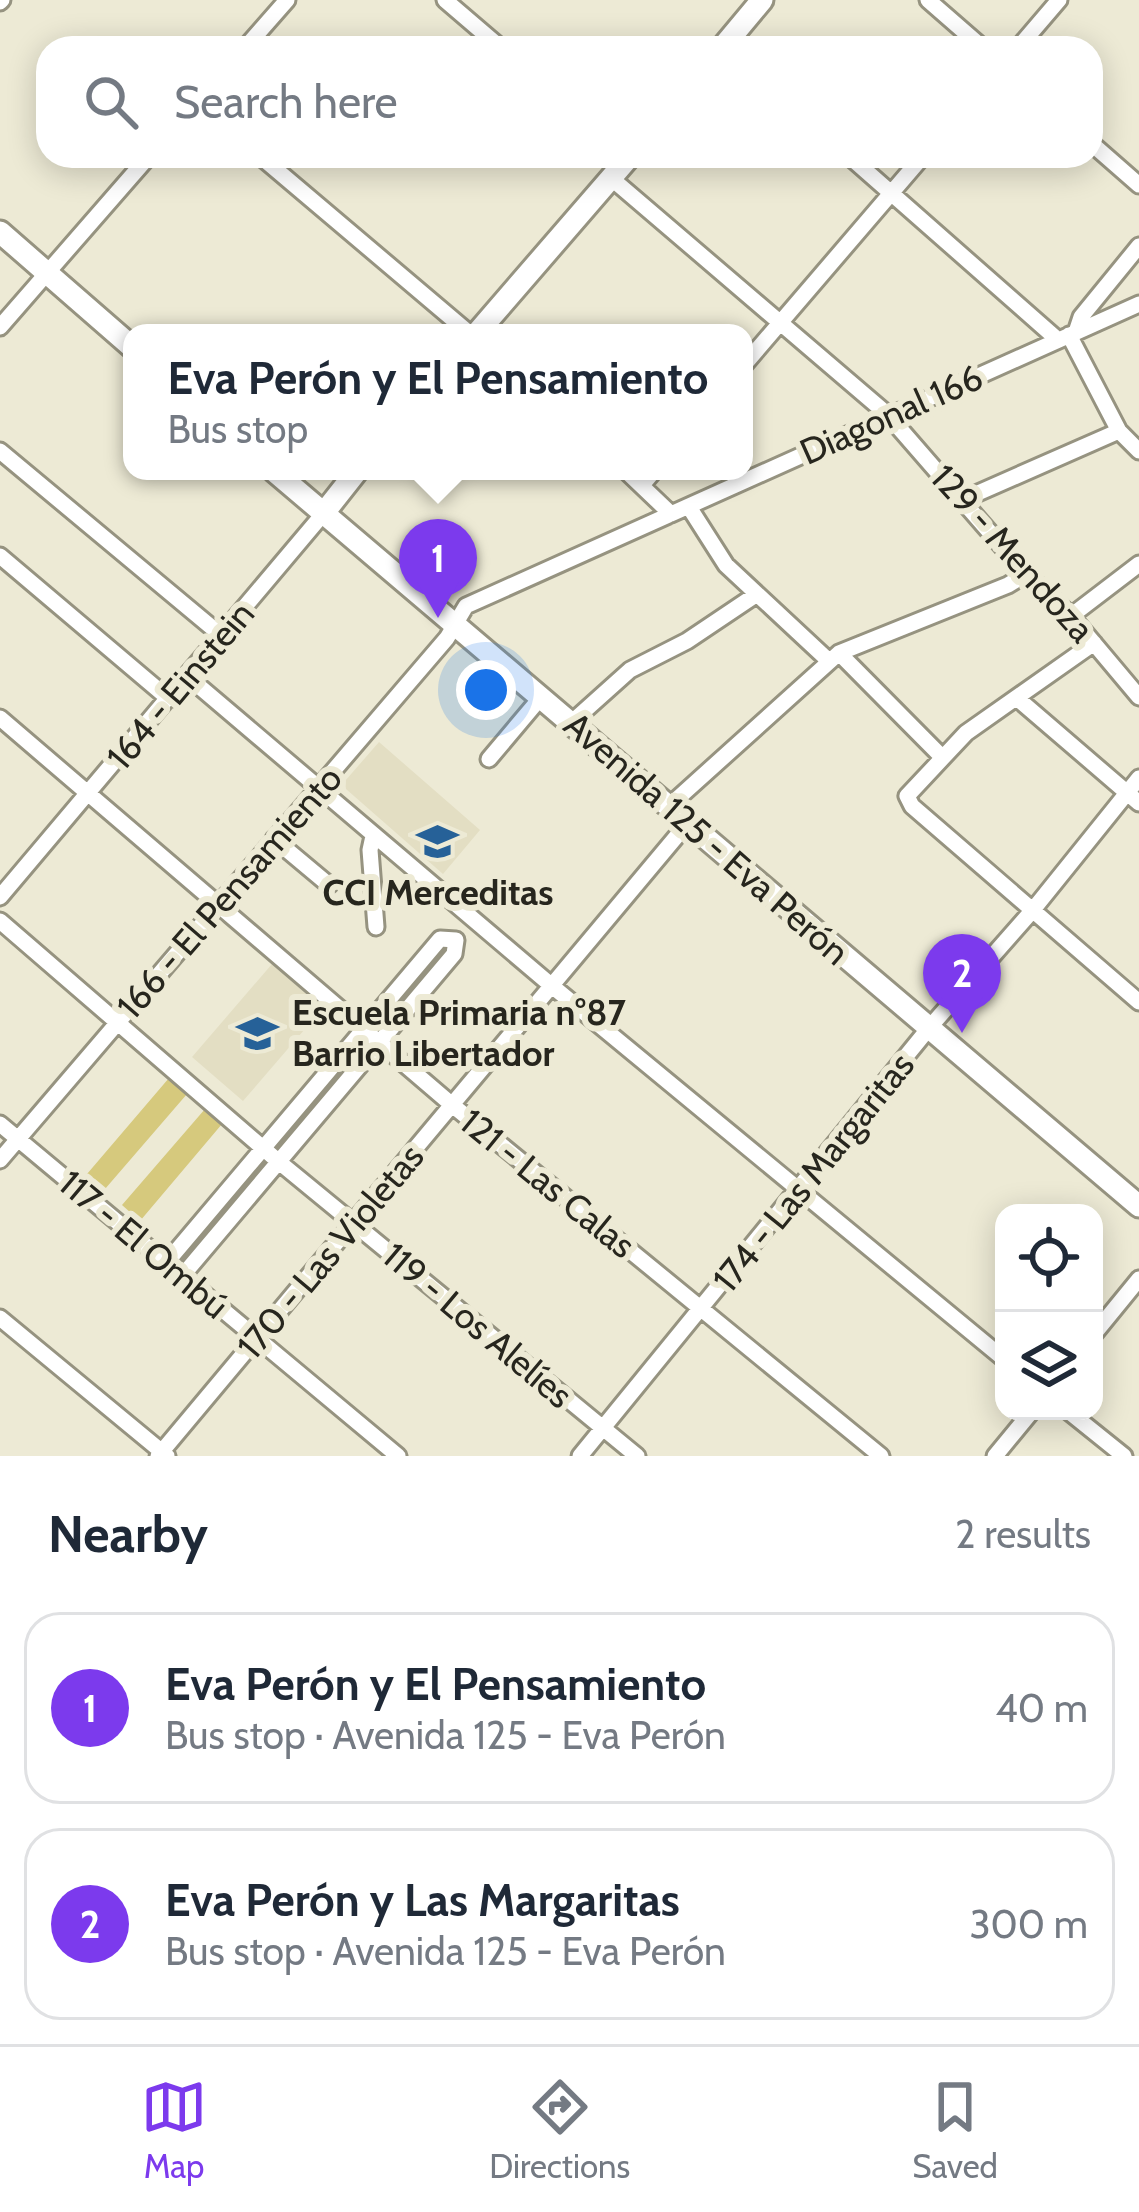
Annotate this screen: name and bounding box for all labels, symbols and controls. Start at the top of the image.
search box [36,36,1103,168]
icon: search [78,69,144,135]
text: Search here [174,75,398,129]
popup [123,324,753,480]
text: Eva Perón y El Pensamiento [167,351,709,405]
street label: Diagonal 166 [793,354,989,474]
text: Bus stop [167,405,308,453]
street label: 129 - Mendoza [922,455,1104,651]
pin: 1 [399,519,477,618]
street label: 164 - Einstein [97,592,263,778]
your location [456,660,516,720]
street label: Avenida 125 - Eva Perón [556,702,858,974]
street label: 166 - El Pensamiento [107,757,351,1027]
school or university icon: CCI Merceditas [415,819,461,865]
place label: CCI Merceditas [323,870,553,914]
pin: 2 [923,934,1001,1033]
place label: Escuela Primaria n°87 Barrio Libertador [292,990,626,1075]
school or university icon: Escuela Primaria n°87 Barrio Libertador [235,1010,281,1056]
street label: 174 - Las Margaritas [703,1043,923,1301]
street label: 121 - Las Calas [452,1099,644,1267]
street label: 170 - Las Violetas [228,1135,432,1367]
street label: 117 - El Ombú [50,1160,238,1328]
map controls [995,1204,1103,1420]
button: locate [995,1204,1103,1312]
street label: 119 - Los Alelíes [374,1233,582,1417]
button: layers [995,1312,1103,1420]
text: Nearby [48,1503,208,1565]
text: 2 results [955,1510,1091,1558]
text: Eva Perón y El Pensamiento [165,1657,706,1711]
text: 1 [83,1684,97,1732]
text: 40 m [995,1684,1088,1732]
text: Bus stop · Avenida 125 - Eva Perón [165,1711,726,1759]
text: Eva Perón y Las Margaritas [165,1873,680,1927]
text: 2 [80,1900,100,1948]
text: 300 m [969,1900,1088,1948]
text: Bus stop · Avenida 125 - Eva Perón [165,1927,726,1975]
tab: Map [141,2074,207,2186]
tab: Directions [489,2074,630,2186]
tab: Saved [912,2074,998,2186]

